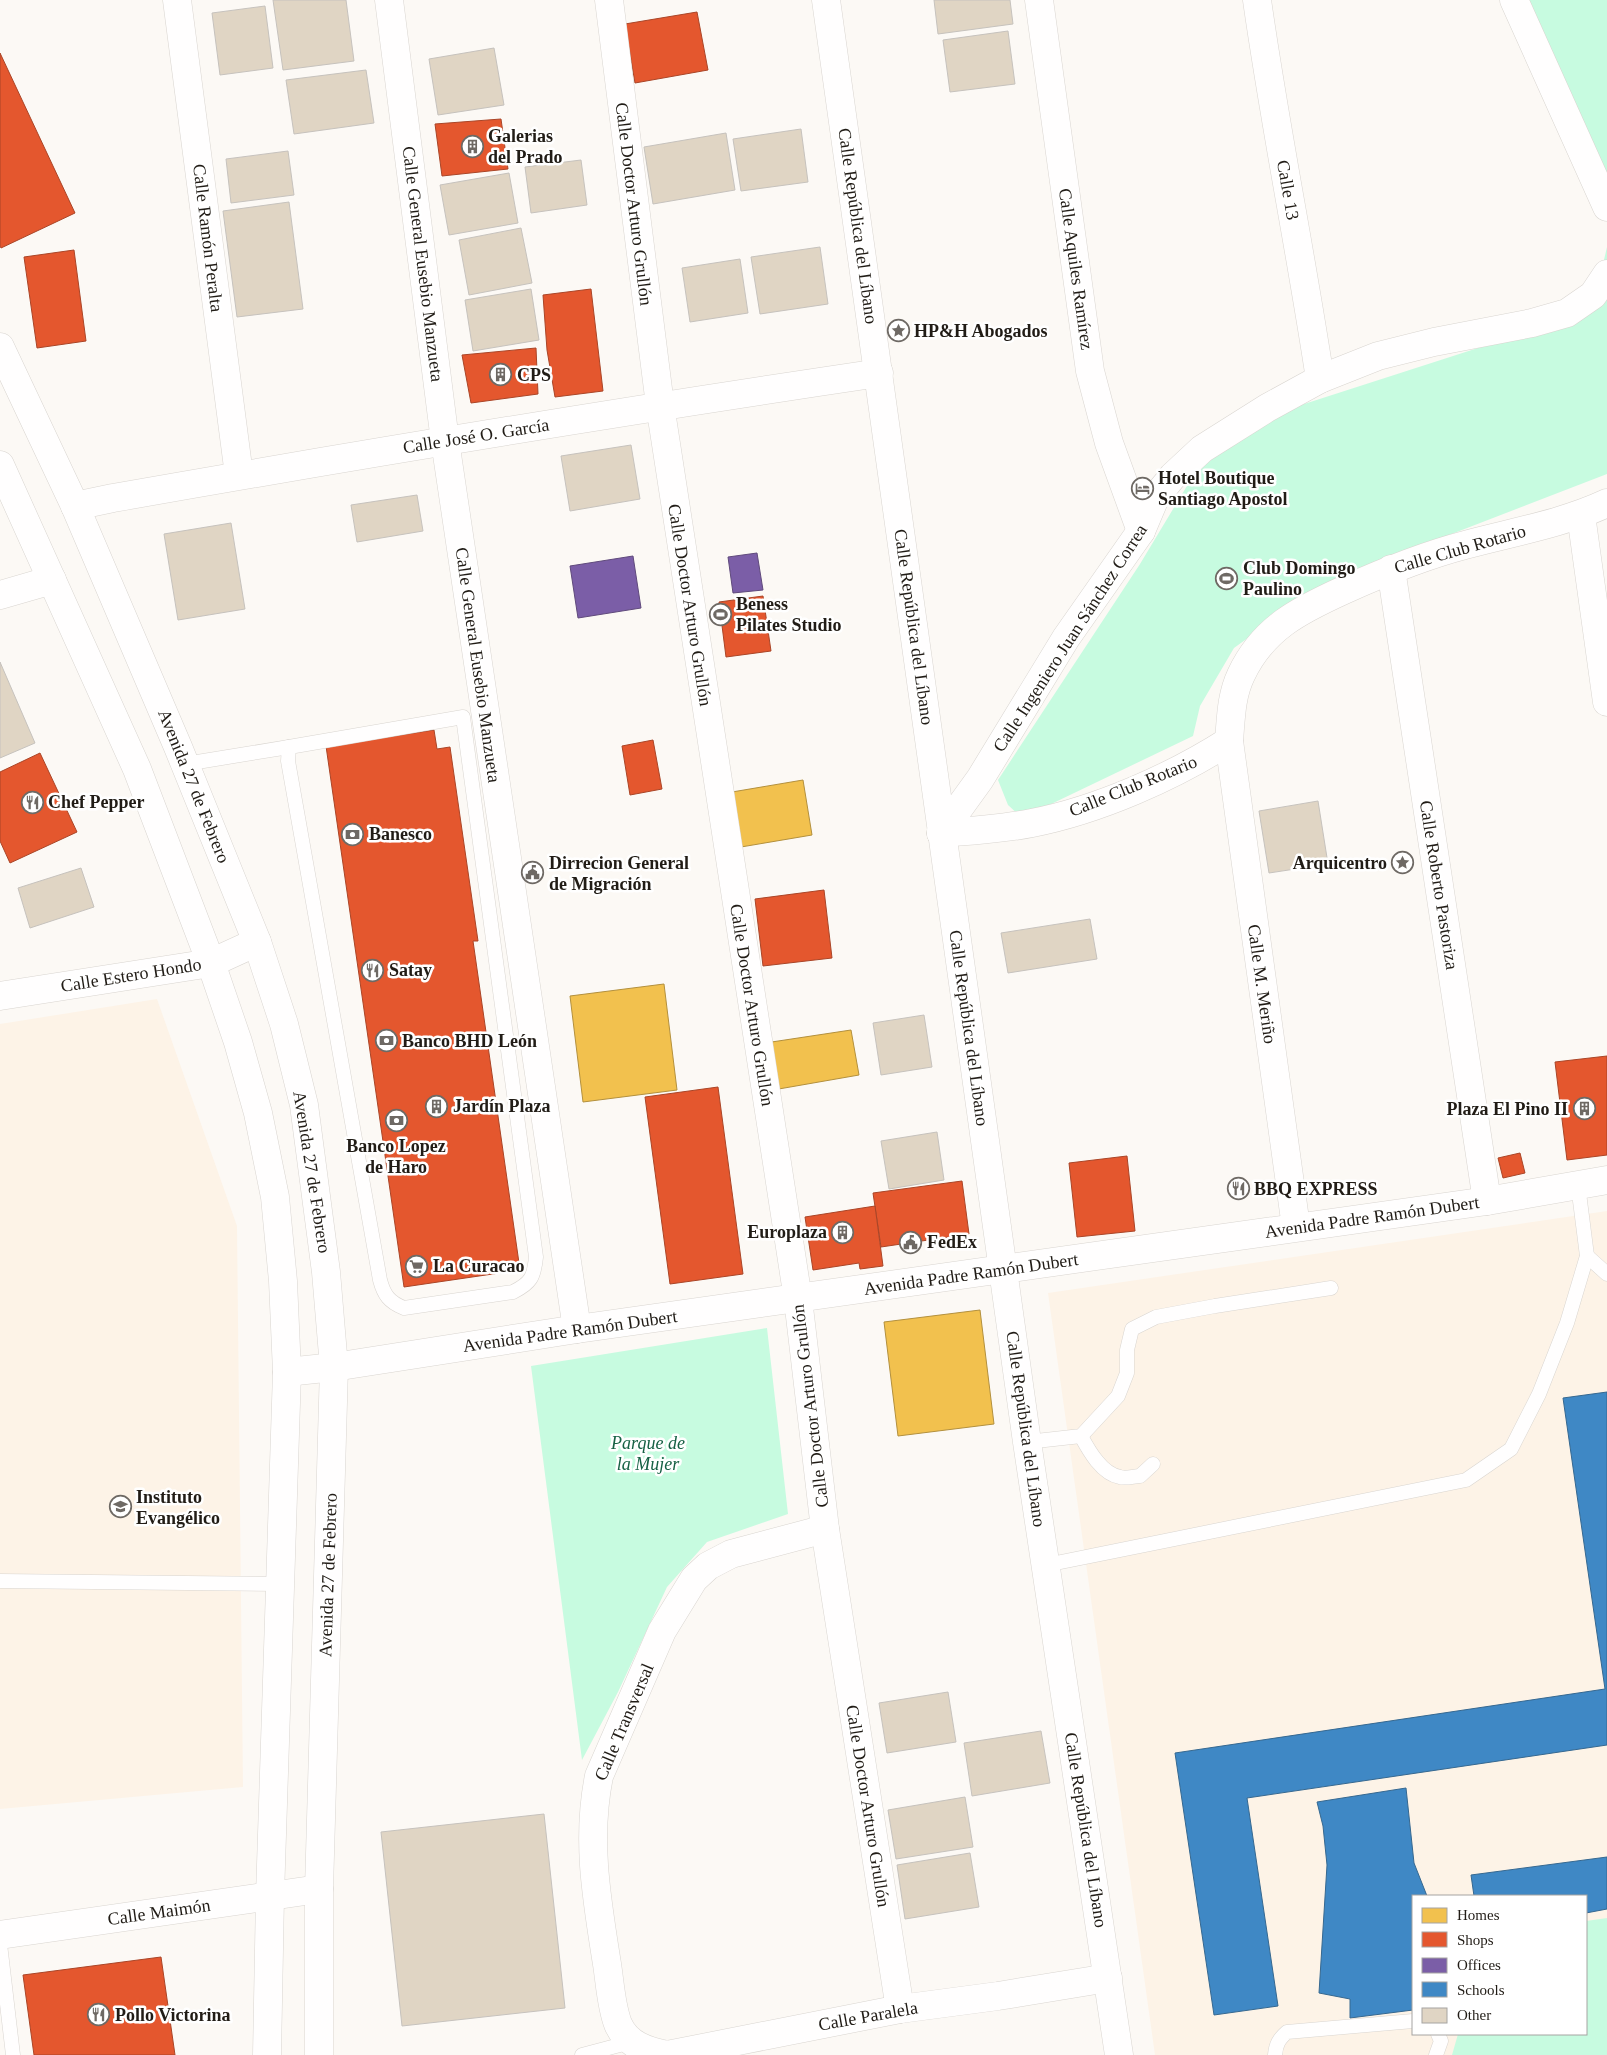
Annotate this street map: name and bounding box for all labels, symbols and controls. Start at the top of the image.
street label: Calle Doctor Arturo Grullón [612,101,656,307]
place label: Galerias del Prado [488,126,563,167]
street label: Calle República del Líbano [834,127,882,325]
building icon: Galerias del Prado [460,134,484,158]
street label: Calle General Eusebio Manzueta [399,145,447,383]
street label: Calle 13 [1273,158,1303,222]
street label: Calle Ramón Peralta [189,163,227,313]
street label: Calle Aquiles Ramírez [1055,187,1097,351]
place icon: HP&H Abogados [886,319,910,343]
place label: HP&H Abogados [914,321,1048,341]
building icon: CPS [489,363,513,387]
place label: CPS [517,365,551,385]
street label: Calle José O. García [401,415,551,457]
place label: Hotel Boutique Santiago Apostol [1158,468,1288,509]
hotel icon: Hotel Boutique Santiago Apostol [1130,476,1154,500]
street label: Calle Doctor Arturo Grullón [664,502,716,708]
street label: Calle Ingeniero Juan Sánchez Correa [989,521,1151,755]
street label: Calle Club Rotario [1392,521,1528,577]
street label: Calle República del Líbano [890,528,938,726]
street label: Calle General Eusebio Manzueta [452,546,504,784]
place label: Club Domingo Paulino [1243,558,1356,599]
sports icon: Club Domingo Paulino [1215,566,1239,590]
place label: Beness Pilates Studio [736,594,842,635]
sports icon: Beness Pilates Studio [708,602,732,626]
street label: Avenida 27 de Febrero [154,706,234,866]
street label: Calle Club Rotario [1066,751,1200,821]
restaurant icon: Chef Pepper [20,790,44,814]
place label: Chef Pepper [48,792,144,812]
street label: Calle Roberto Pastoriza [1416,799,1462,971]
bank icon: Banesco [341,822,365,846]
place label: Banesco [369,824,432,844]
place icon: Arquicentro [1391,851,1415,875]
place label: Dirrecion General de Migración [549,853,689,894]
place label: Arquicentro [1293,853,1387,873]
public building icon: Dirrecion General de Migración [521,861,545,885]
street label: Calle Doctor Arturo Grullón [726,902,778,1108]
street label: Calle M. Meriño [1244,923,1280,1045]
street label: Calle República del Líbano [945,929,993,1127]
street label: Calle Estero Hondo [59,954,203,996]
restaurant icon: Satay [361,958,385,982]
place label: Satay [389,960,432,980]
bank icon: Banco BHD León [374,1029,398,1053]
place label: Banco BHD León [402,1031,537,1051]
street label: Avenida 27 de Febrero [289,1089,335,1255]
building icon: Jardín Plaza [425,1094,449,1118]
place label: Jardín Plaza [453,1096,551,1116]
building icon: Plaza El Pino II [1572,1097,1596,1121]
place label: Plaza El Pino II [1446,1099,1568,1119]
bank icon: Banco Lopez de Haro [384,1109,408,1133]
place label: Banco Lopez de Haro [346,1136,446,1177]
restaurant icon: BBQ EXPRESS [1226,1177,1250,1201]
place label: BBQ EXPRESS [1254,1179,1378,1199]
street label: Avenida Padre Ramón Dubert [1264,1192,1480,1242]
building icon: Europlaza [831,1220,855,1244]
place label: Europlaza [747,1222,827,1242]
public building icon: FedEx [899,1230,923,1254]
place label: FedEx [927,1232,977,1252]
street label: Avenida Padre Ramón Dubert [863,1249,1079,1299]
supermarket icon: La Curacao [405,1254,429,1278]
place label: La Curacao [433,1256,525,1276]
street label: Calle Doctor Arturo Grullón [788,1303,832,1509]
street label: Avenida Padre Ramón Dubert [462,1306,678,1356]
street label: Calle República del Líbano [1002,1330,1050,1528]
park label: Parque de la Mujer [610,1433,685,1474]
place label: Instituto Evangélico [136,1487,220,1528]
street label: Avenida 27 de Febrero [315,1493,341,1657]
school or university icon: Instituto Evangélico [108,1495,132,1519]
street label: Calle Transversal [590,1660,658,1784]
street label: Calle Doctor Arturo Grullón [842,1703,894,1909]
street label: Calle República del Líbano [1061,1731,1111,1929]
street label: Calle Maimón [106,1895,212,1929]
legend [1412,1895,1587,2035]
text: Homes [1457,1907,1500,1923]
text: Shops [1457,1932,1494,1948]
text: Offices [1457,1957,1501,1973]
text: Schools [1457,1982,1505,1998]
street label: Calle Paralela [817,1997,919,2035]
restaurant icon: Pollo Victorina [87,2003,111,2027]
place label: Pollo Victorina [115,2005,231,2025]
text: Other [1457,2007,1491,2023]

